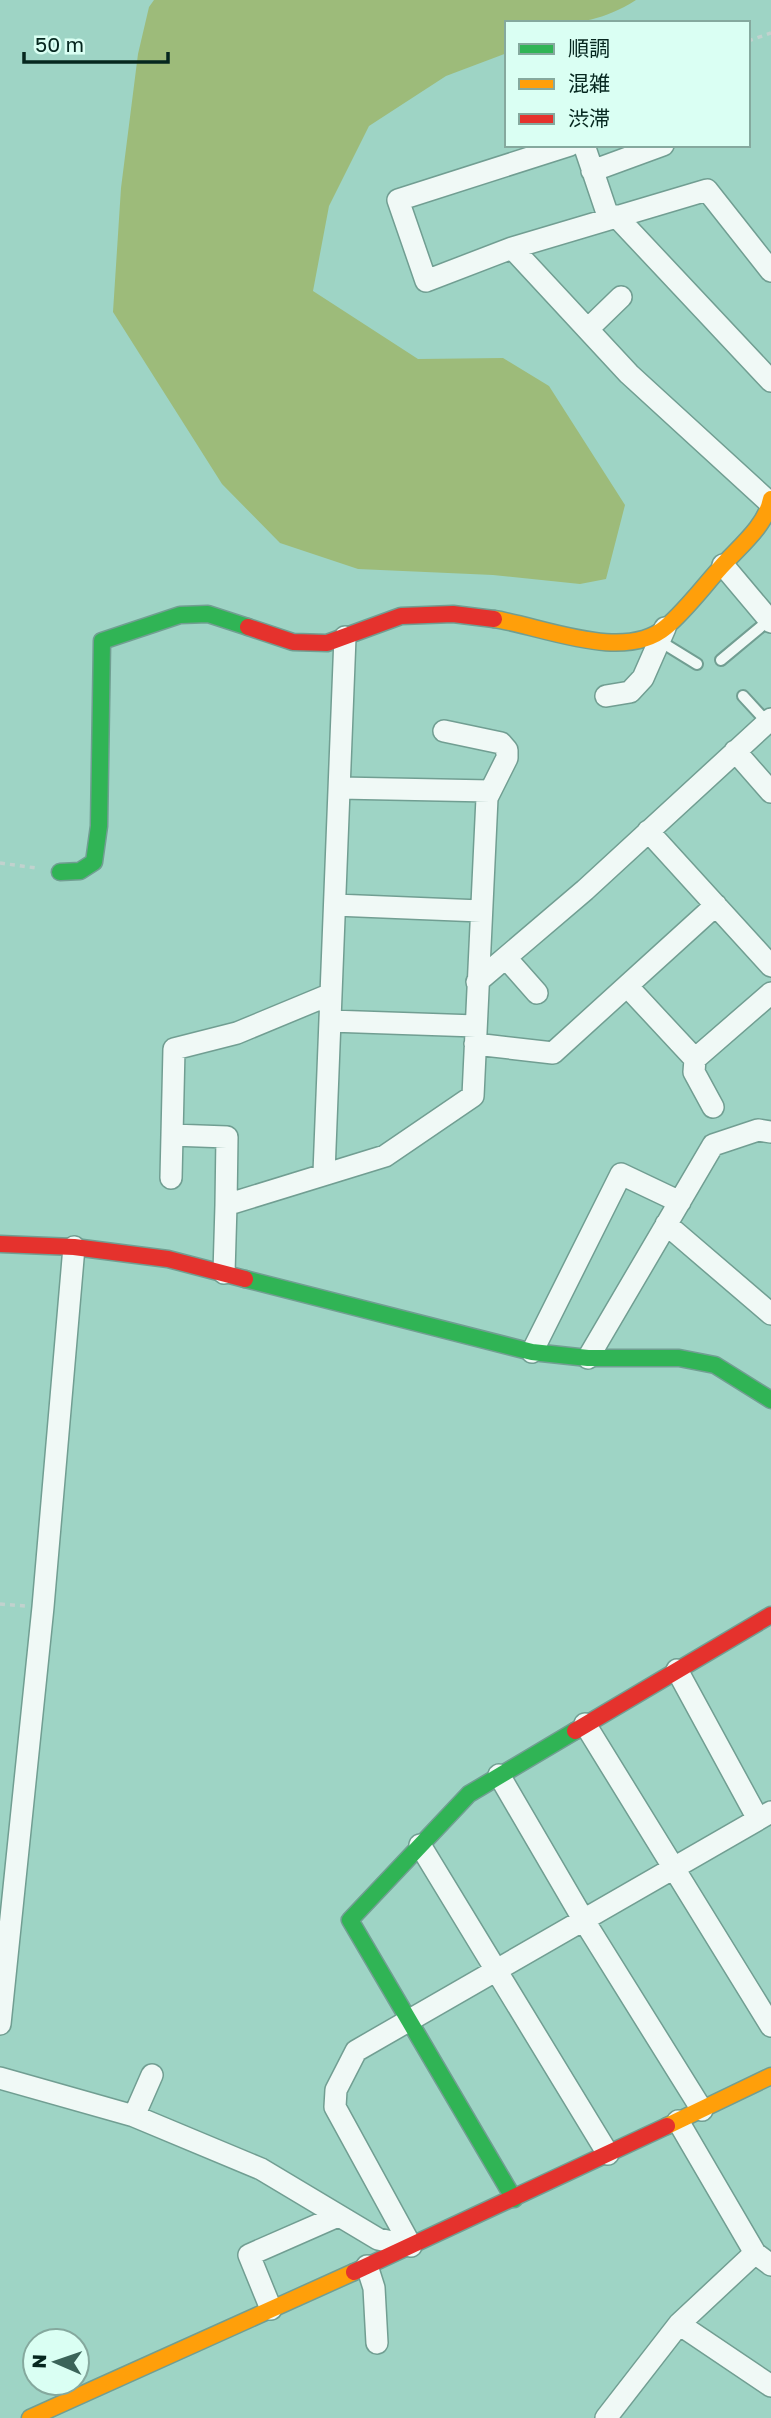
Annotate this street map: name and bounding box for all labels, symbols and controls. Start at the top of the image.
scale bar [24,21,168,65]
legend [505,21,750,147]
text: 50 m [35,31,84,57]
text: 順調 [568,35,610,61]
text: 混雑 [568,70,610,96]
text: 渋滞 [568,105,610,131]
north arrow [21,2327,91,2397]
text: N [27,2354,50,2369]

